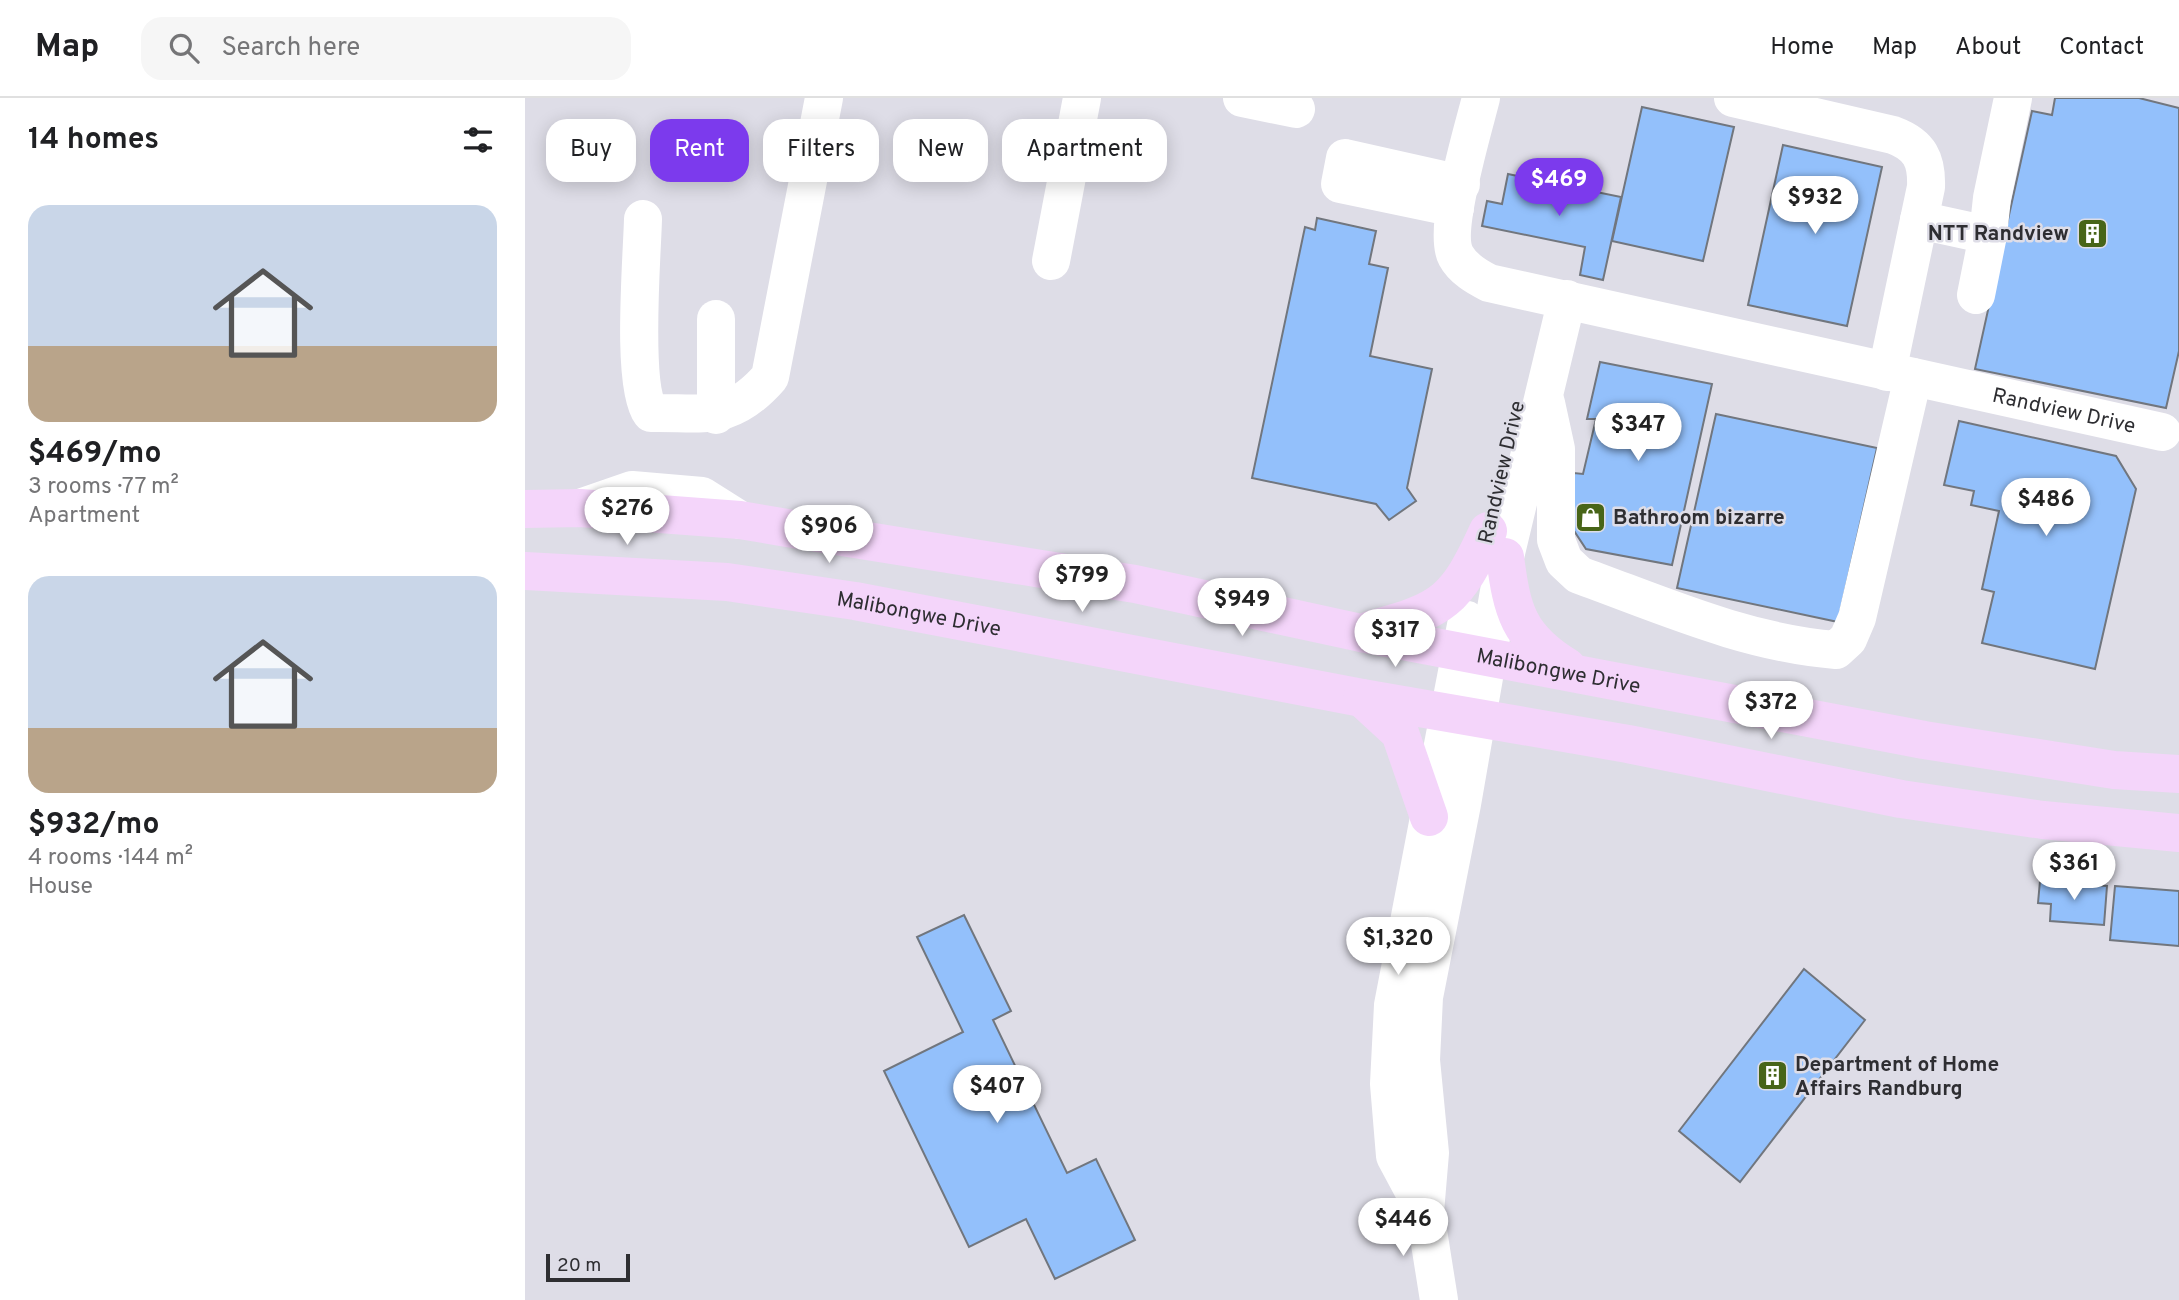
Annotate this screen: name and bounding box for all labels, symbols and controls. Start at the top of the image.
search box [141,17,631,80]
text: Map [35,27,99,69]
icon: search [165,29,203,67]
text: Search here [221,32,360,65]
text: Home [1770,33,1834,63]
text: Map [1872,33,1917,63]
text: About [1955,33,2021,63]
text: Contact [2059,33,2144,63]
chip: Buy [546,119,636,182]
chip: Rent [650,119,749,182]
chip: Filters [763,119,879,182]
chip: New [893,119,988,182]
chip: Apartment [1002,119,1167,182]
icon: filters [459,121,497,159]
text: 14 homes [28,122,159,159]
pin: $469 [1518,158,1600,218]
text: $469 [1531,166,1587,195]
pin: $932 [1774,176,1856,236]
text: $932 [1787,184,1843,213]
building icon: NTT Randview [2075,216,2109,250]
place label: NTT Randview [1928,221,2069,248]
icon: home [200,250,326,376]
street label: Randview Drive [1990,383,2138,441]
street label: Randview Drive [1473,398,1532,546]
pin: $347 [1597,404,1679,463]
text: $347 [1611,411,1665,440]
text: $469/mo [28,436,161,473]
text: 3 rooms · 77 m² [28,473,179,502]
pin: $486 [2005,478,2087,538]
text: $486 [2017,486,2075,515]
pin: $276 [586,488,668,547]
text: $276 [600,495,654,524]
shop icon: Bathroom bizarre [1573,500,1607,534]
text: Apartment [28,502,140,531]
pin: $906 [788,505,870,565]
place label: Bathroom bizarre [1613,505,1785,532]
text: $906 [800,513,858,542]
pin: $799 [1041,554,1123,614]
text: $799 [1055,562,1109,591]
pin: $949 [1201,578,1283,638]
street label: Malibongwe Drive [835,586,1003,644]
text: $949 [1214,586,1270,615]
pin: $317 [1354,610,1436,669]
text: $317 [1370,617,1420,646]
icon: home [200,621,326,747]
street label: Malibongwe Drive [1474,643,1643,701]
pin: $372 [1730,682,1812,741]
text: $372 [1744,689,1798,718]
text: $932/mo [28,807,159,844]
pin: $361 [2033,842,2115,902]
text: 4 rooms · 144 m² [28,844,193,873]
text: $361 [2048,850,2100,879]
text: House [28,873,93,902]
pin: $1,320 [1341,918,1455,977]
text: $1,320 [1362,925,1434,954]
place label: Department of Home Affairs Randburg [1795,1052,1999,1103]
building icon: Department of Home Affairs Randburg [1755,1059,1789,1093]
pin: $407 [956,1066,1038,1125]
text: $407 [969,1073,1025,1102]
pin: $446 [1362,1198,1444,1258]
text: $446 [1374,1206,1432,1235]
scale bar [546,1251,630,1283]
text: 20 m [557,1254,601,1278]

